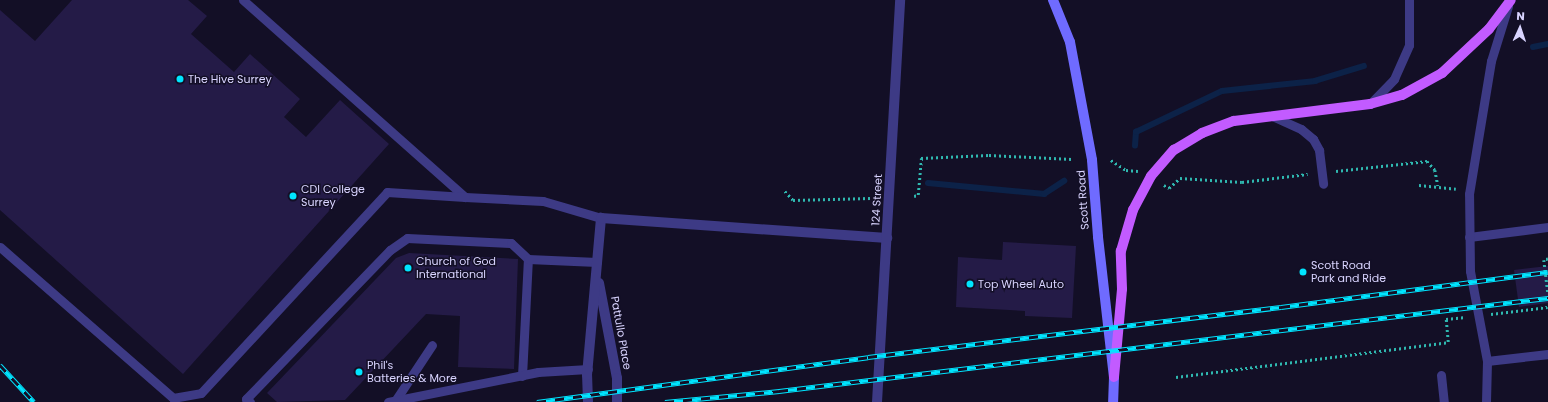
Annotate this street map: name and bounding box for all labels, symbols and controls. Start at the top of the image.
north arrow [1500,8,1540,48]
text: N [1516,8,1525,24]
place label: The Hive Surrey [188,72,272,86]
marker: The Hive Surrey [175,74,185,84]
street label: Scott Road [1074,170,1092,230]
street label: 124 Street [869,174,885,226]
place label: CDI College Surrey [301,183,365,209]
marker: CDI College Surrey [288,191,298,201]
place label: Church of God International [416,255,496,281]
place label: Scott Road Park and Ride [1311,259,1386,285]
marker: Church of God International [403,263,413,273]
marker: Scott Road Park and Ride [1298,267,1308,277]
place label: Top Wheel Auto [978,277,1064,291]
marker: Top Wheel Auto [965,279,975,289]
street label: Pattullo Place [608,295,634,371]
place label: Phil's Batteries & More [367,359,457,385]
marker: Phil's Batteries & More [354,367,364,377]

